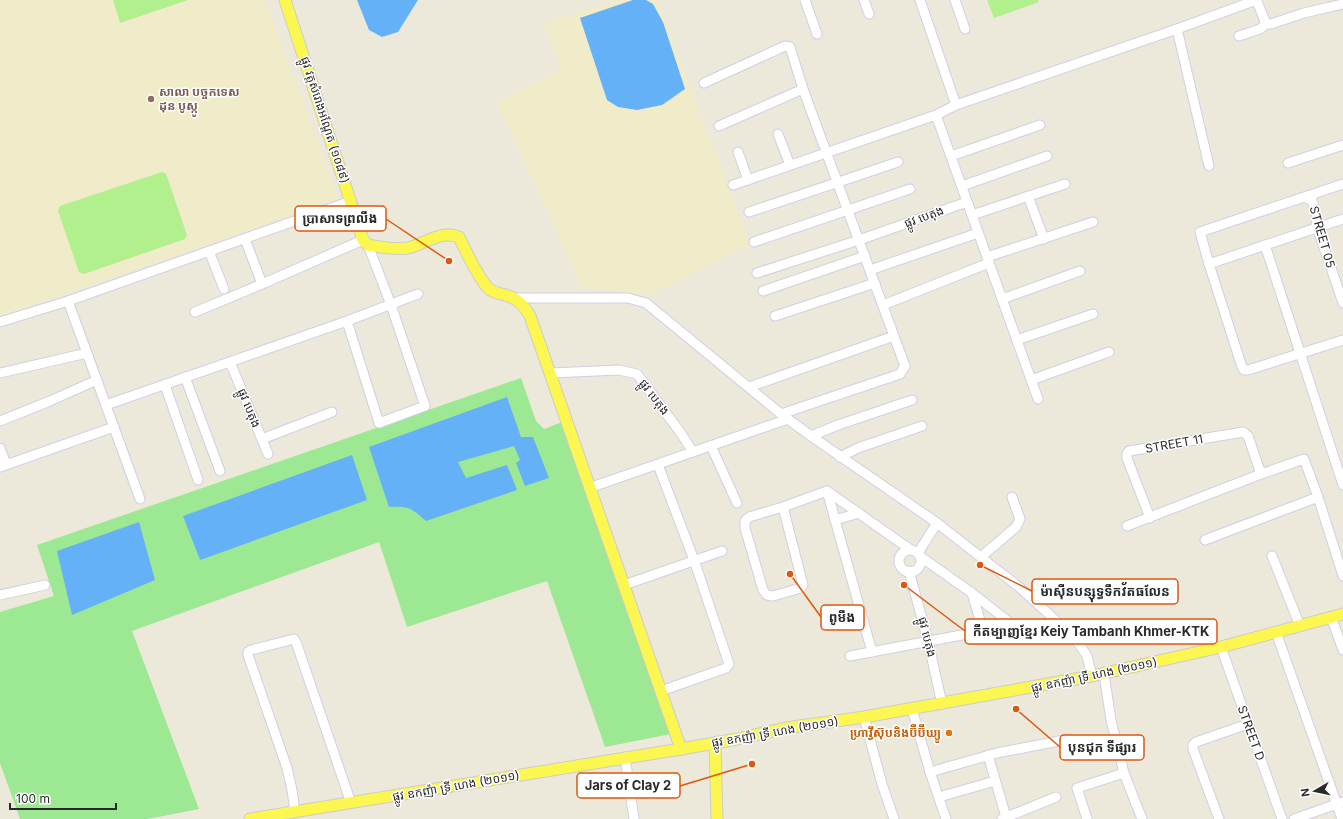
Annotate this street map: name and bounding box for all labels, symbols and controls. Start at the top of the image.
street label: ផ្លូវ វត្តសំរោងអណ្ដែត (១០៨៩) [295,55,353,186]
place label: សាលា បច្ចកទេស ដុន បូស្កូ [159,84,240,117]
marker: សាលា បច្ចកទេស ដុន បូស្កូ [146,94,156,104]
street label: ផ្លូវ បេតុង [902,202,947,234]
street label: STREET 05 [1307,204,1338,269]
callout: ប្រាសាទព្រលឹង [295,206,386,231]
text: ប្រាសាទព្រលឹង [303,210,377,227]
street label: ផ្លូវ បេតុង [633,376,673,420]
street label: ផ្លូវ បេតុង [231,386,264,431]
street label: STREET 11 [1144,431,1204,456]
callout: ម៉ាស៊ីនបន្សុទ្ធទឹកវ័តធលែន [1032,579,1178,604]
text: ម៉ាស៊ីនបន្សុទ្ធទឹកវ័តធលែន [1040,582,1170,603]
callout: ពូមីង [821,605,864,630]
text: ពូមីង [829,609,855,626]
street label: ផ្លូវ បេតុង [912,615,940,660]
callout: កីតម្បាញខ្មែរ Keiy Tambanh Khmer-KTK [965,619,1217,644]
text: កីតម្បាញខ្មែរ Keiy Tambanh Khmer-KTK [973,623,1210,640]
street label: ផ្លូវ ឧកញ៉ា ទ្រី ហេង (២០១១) [1029,654,1159,699]
street label: STREET D [1235,703,1268,762]
street label: ផ្លូវ ឧកញ៉ា ទ្រី ហេង (២០១១) [710,713,840,754]
place label: ហ្រាវ្វីស៊ុបនិងប៊ីប៊ីឃ្យូ [850,723,941,743]
marker: ហ្រាវ្វីស៊ុបនិងប៊ីប៊ីឃ្យូ [944,728,954,738]
callout: បុនជុក ទីផ្សារ [1060,735,1144,760]
text: បុនជុក ទីផ្សារ [1068,739,1136,756]
street label: ផ្លូវ ឧកញ៉ា ទ្រី ហេង (២០១១) [391,767,521,808]
north arrow [1295,771,1335,811]
callout: Jars of Clay 2 [577,773,680,798]
text: Jars of Clay 2 [585,777,671,793]
scale bar [10,785,116,811]
text: N [1298,787,1313,798]
text: 100 m [16,791,50,806]

